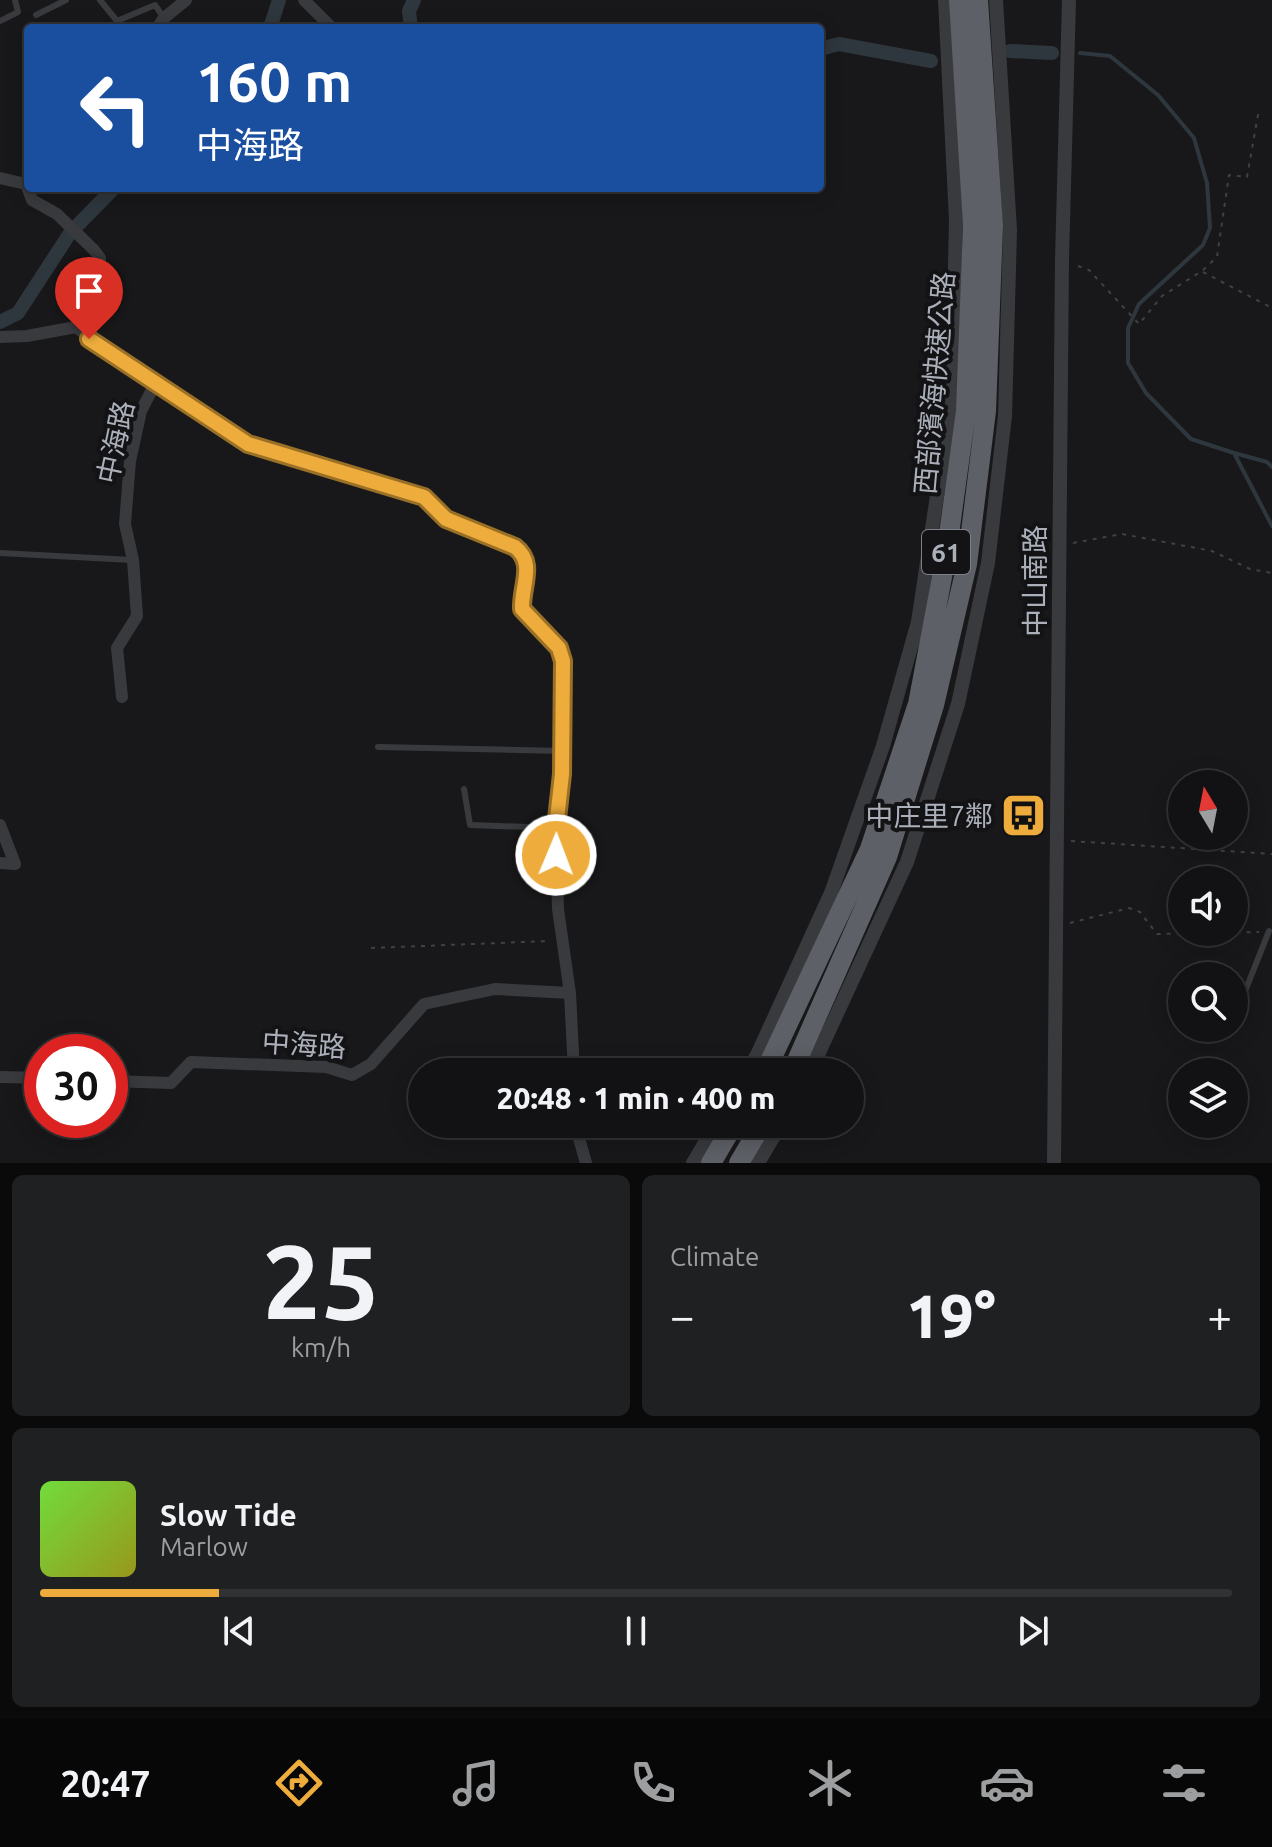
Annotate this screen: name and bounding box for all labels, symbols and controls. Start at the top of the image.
text: 160 m [196,50,352,113]
icon: left [64,56,168,160]
text: 中海路 [196,124,304,165]
pin [55,257,123,339]
icon: arrive [67,269,111,313]
street label: 西部濱海快速公路 [909,270,959,496]
street label: 中海路 [91,398,139,486]
street label: 中山南路 [1019,525,1050,637]
road number: 61 [922,530,970,574]
north arrow [1168,770,1248,850]
map controls [1168,770,1248,1138]
bus stop icon: 中庄里7鄰 [1000,791,1048,839]
place label: 中庄里7鄰 [865,800,993,831]
position arrow [514,813,598,897]
button: sound [1168,866,1248,946]
button: search [1168,962,1248,1042]
street label: 中海路 [261,1026,347,1062]
speed limit sign: 30 [24,1034,128,1138]
button: layers [1168,1058,1248,1138]
text: 20:48 · 1 min · 400 m [497,1081,775,1115]
text: 25 [262,1222,380,1339]
text: Climate [670,1242,759,1271]
text: 19° [906,1282,996,1349]
text: − [670,1291,695,1340]
text: + [1207,1291,1232,1340]
text: km/h [291,1333,351,1362]
text: Slow Tide [160,1498,297,1532]
text: Marlow [160,1532,248,1561]
icon: previous [217,1609,261,1653]
icon: pause [614,1609,658,1653]
icon: next [1011,1609,1055,1653]
icon: directions [271,1755,327,1811]
icon: music [448,1755,504,1811]
icon: phone [625,1755,681,1811]
icon: climate [802,1755,858,1811]
icon: car [979,1755,1035,1811]
icon: filters [1156,1755,1212,1811]
text: 20:47 [60,1763,151,1804]

